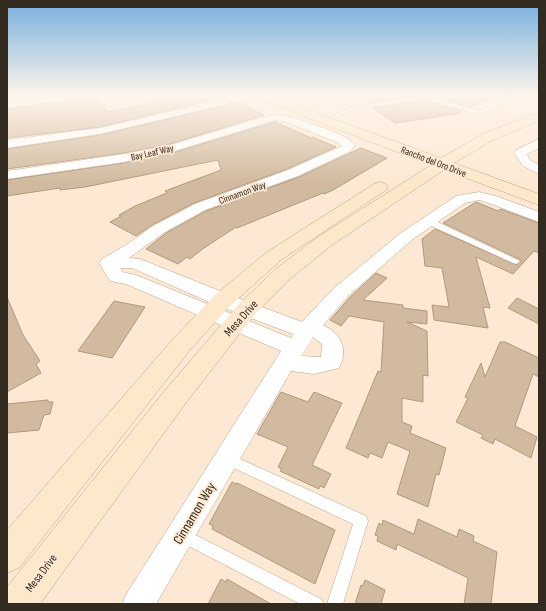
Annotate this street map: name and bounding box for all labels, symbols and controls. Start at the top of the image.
street label: Bay Leaf Way [130,142,175,164]
street label: Rancho del Oro Drive [399,144,468,180]
street label: Cinnamon Way [217,179,268,207]
street label: Mesa Drive [221,297,262,340]
street label: Cinnamon Way [169,479,220,547]
street label: Mesa Drive [22,551,61,595]

